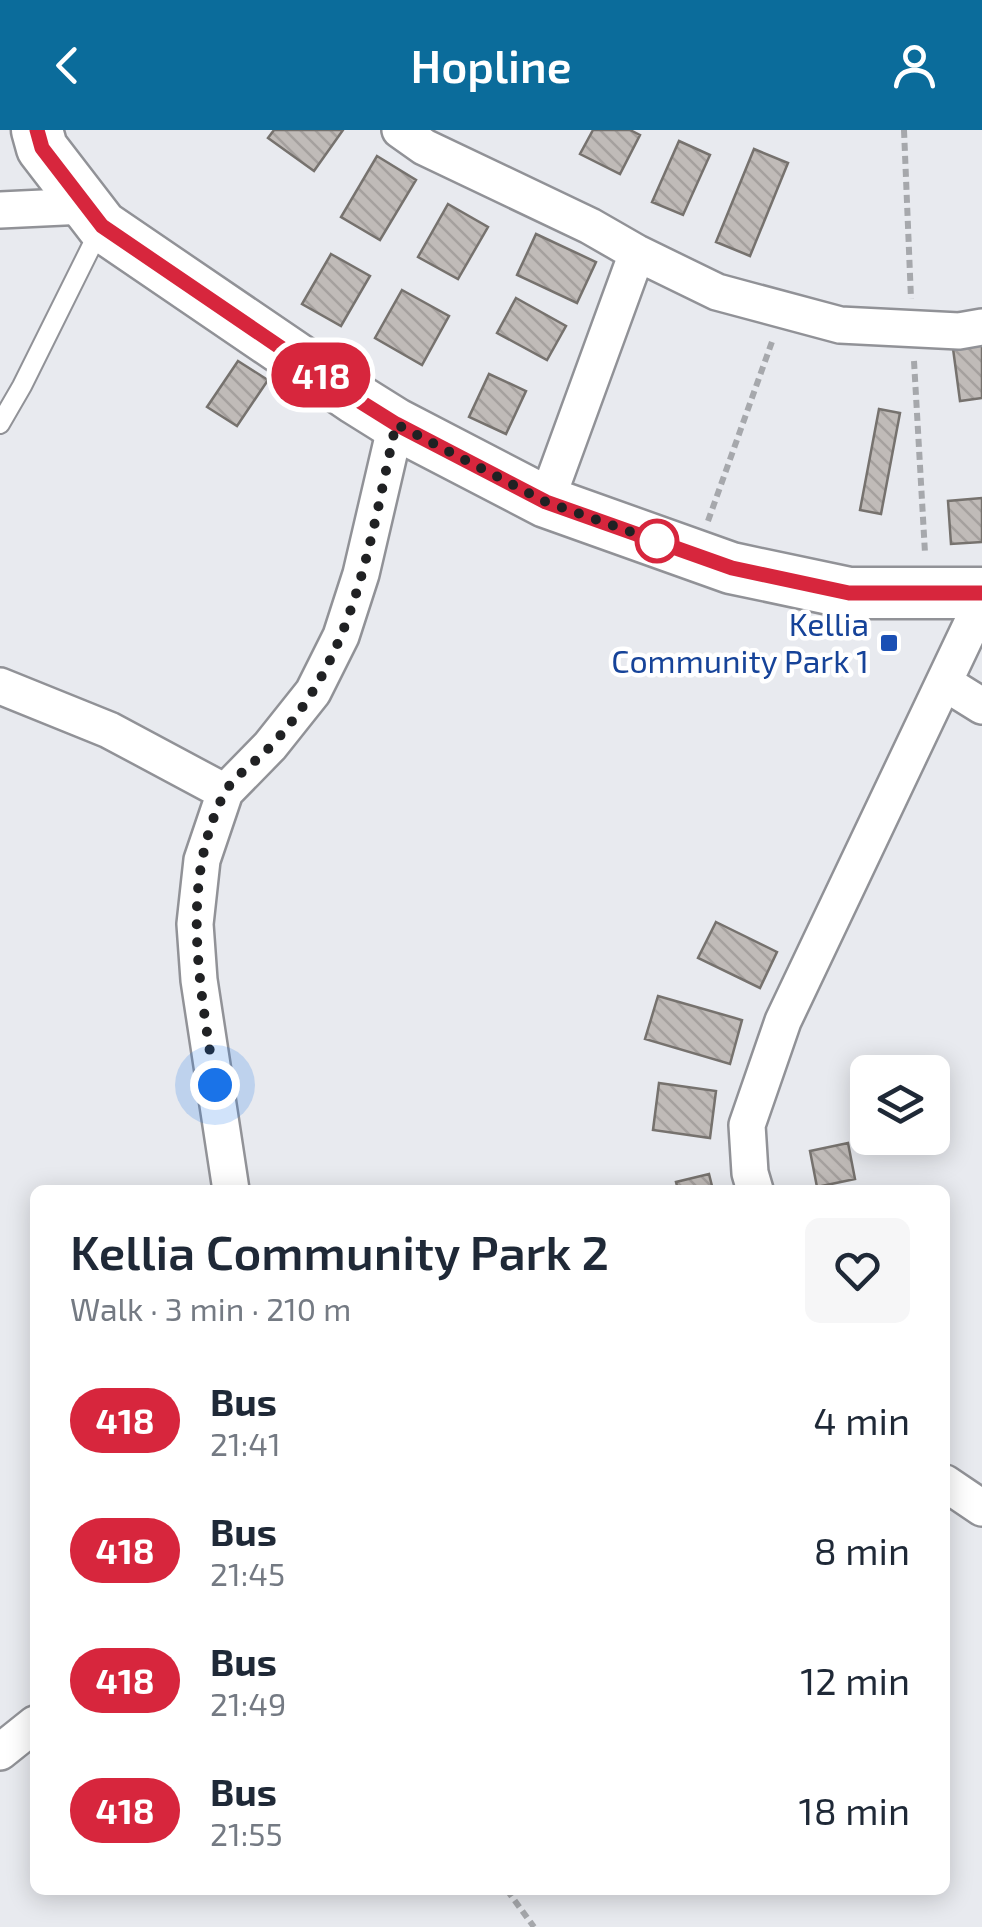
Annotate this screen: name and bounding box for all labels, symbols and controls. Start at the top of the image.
icon: back [40,38,95,93]
text: Hopline [411,38,571,92]
icon: person [887,38,942,93]
line badge: 418 [264,342,378,408]
text: 418 [291,354,351,396]
unlabelled marker [636,520,678,562]
place label: Kellia Community Park 1 [611,604,869,679]
marker: Kellia Community Park 1 [878,632,900,654]
map controls [850,1055,950,1155]
button: layers [850,1055,950,1155]
your location [190,1060,240,1110]
button: heart [805,1218,910,1323]
text: Kellia Community Park 2 [70,1222,609,1280]
text: Walk · 3 min · 210 m [70,1289,351,1327]
text: Bus [210,1378,277,1424]
text: 4 min [813,1397,910,1443]
text: 418 [95,1399,155,1441]
text: 21:41 [210,1424,281,1462]
text: Bus [210,1508,277,1554]
text: 8 min [814,1527,910,1573]
text: 418 [95,1529,155,1571]
text: 21:45 [210,1554,285,1592]
text: Bus [210,1638,277,1684]
text: 12 min [800,1657,910,1703]
text: 418 [95,1659,155,1701]
text: 21:49 [210,1684,286,1722]
text: Bus [210,1768,277,1814]
text: 18 min [799,1787,910,1833]
text: 418 [95,1789,155,1831]
text: 21:55 [210,1814,283,1852]

